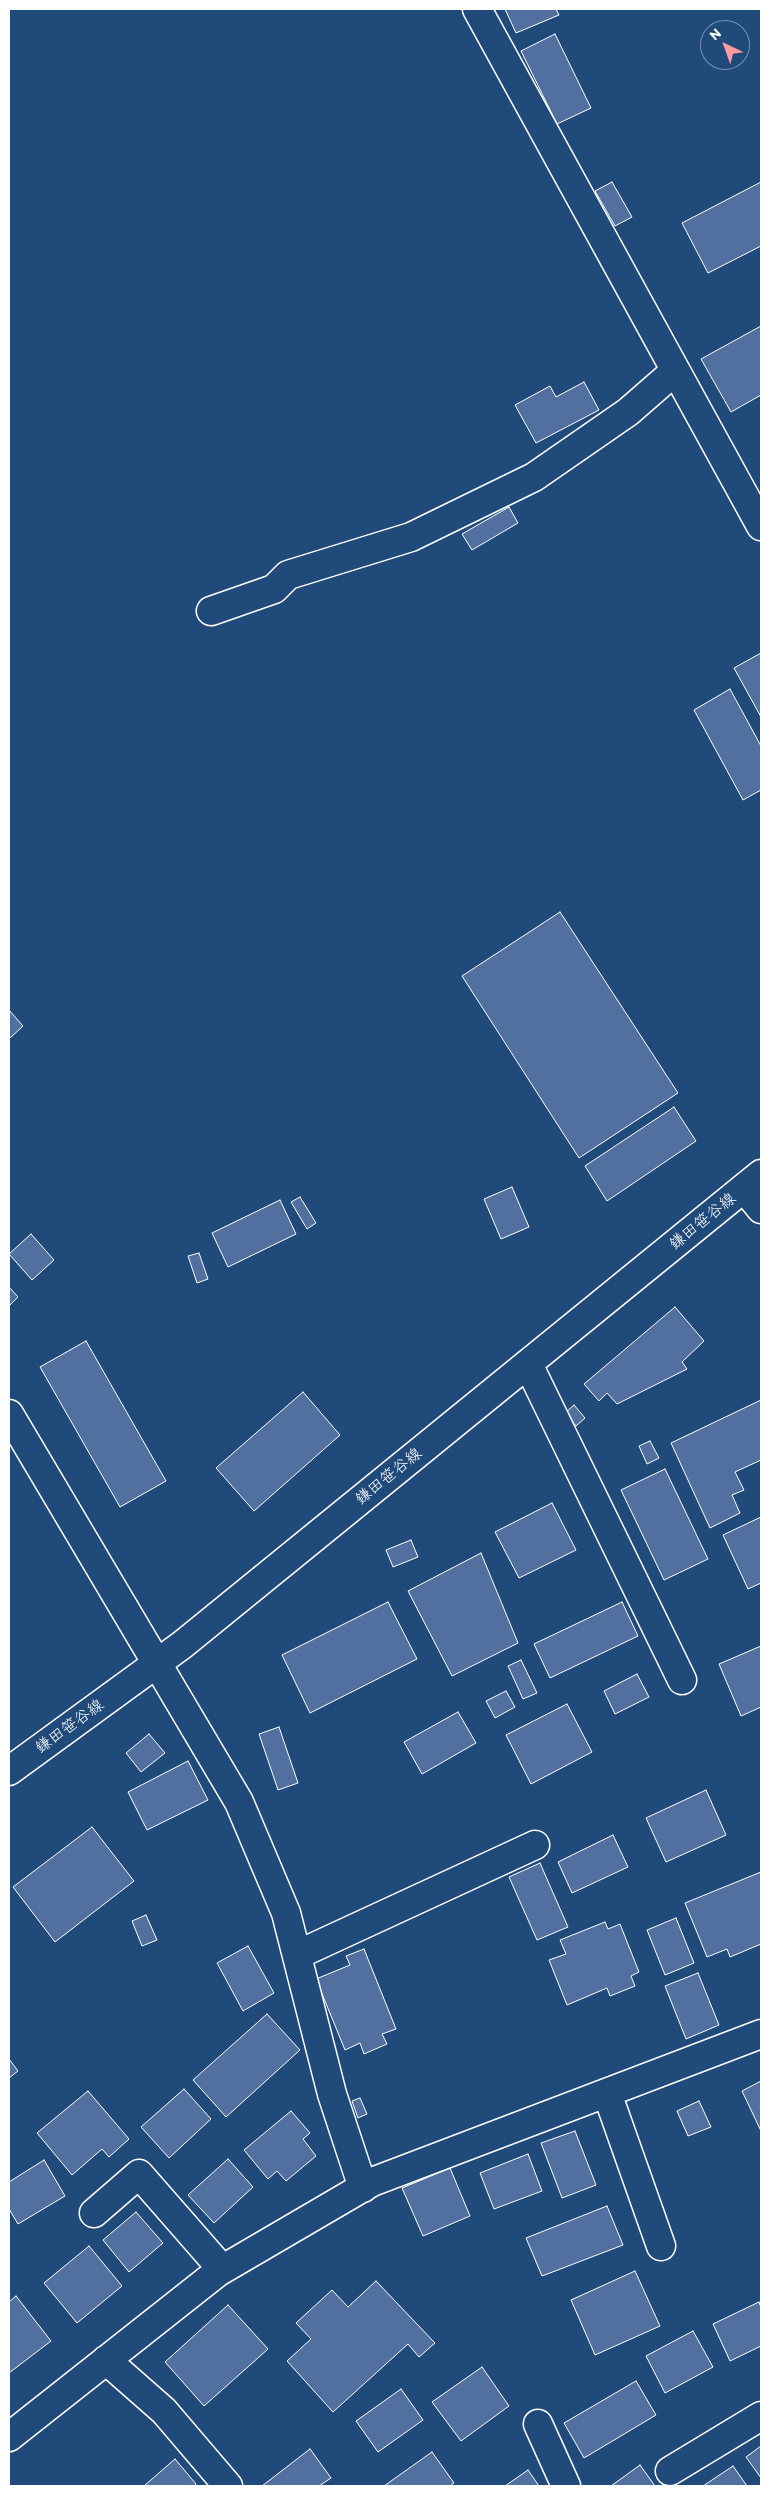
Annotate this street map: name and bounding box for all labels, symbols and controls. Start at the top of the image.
north arrow [700,20,750,70]
text: N [706,25,724,44]
street label: 鎌田笹谷線 [666,1189,740,1255]
street label: 鎌田笹谷線 [352,1444,426,1510]
street label: 鎌田笹谷線 [32,1696,108,1758]

